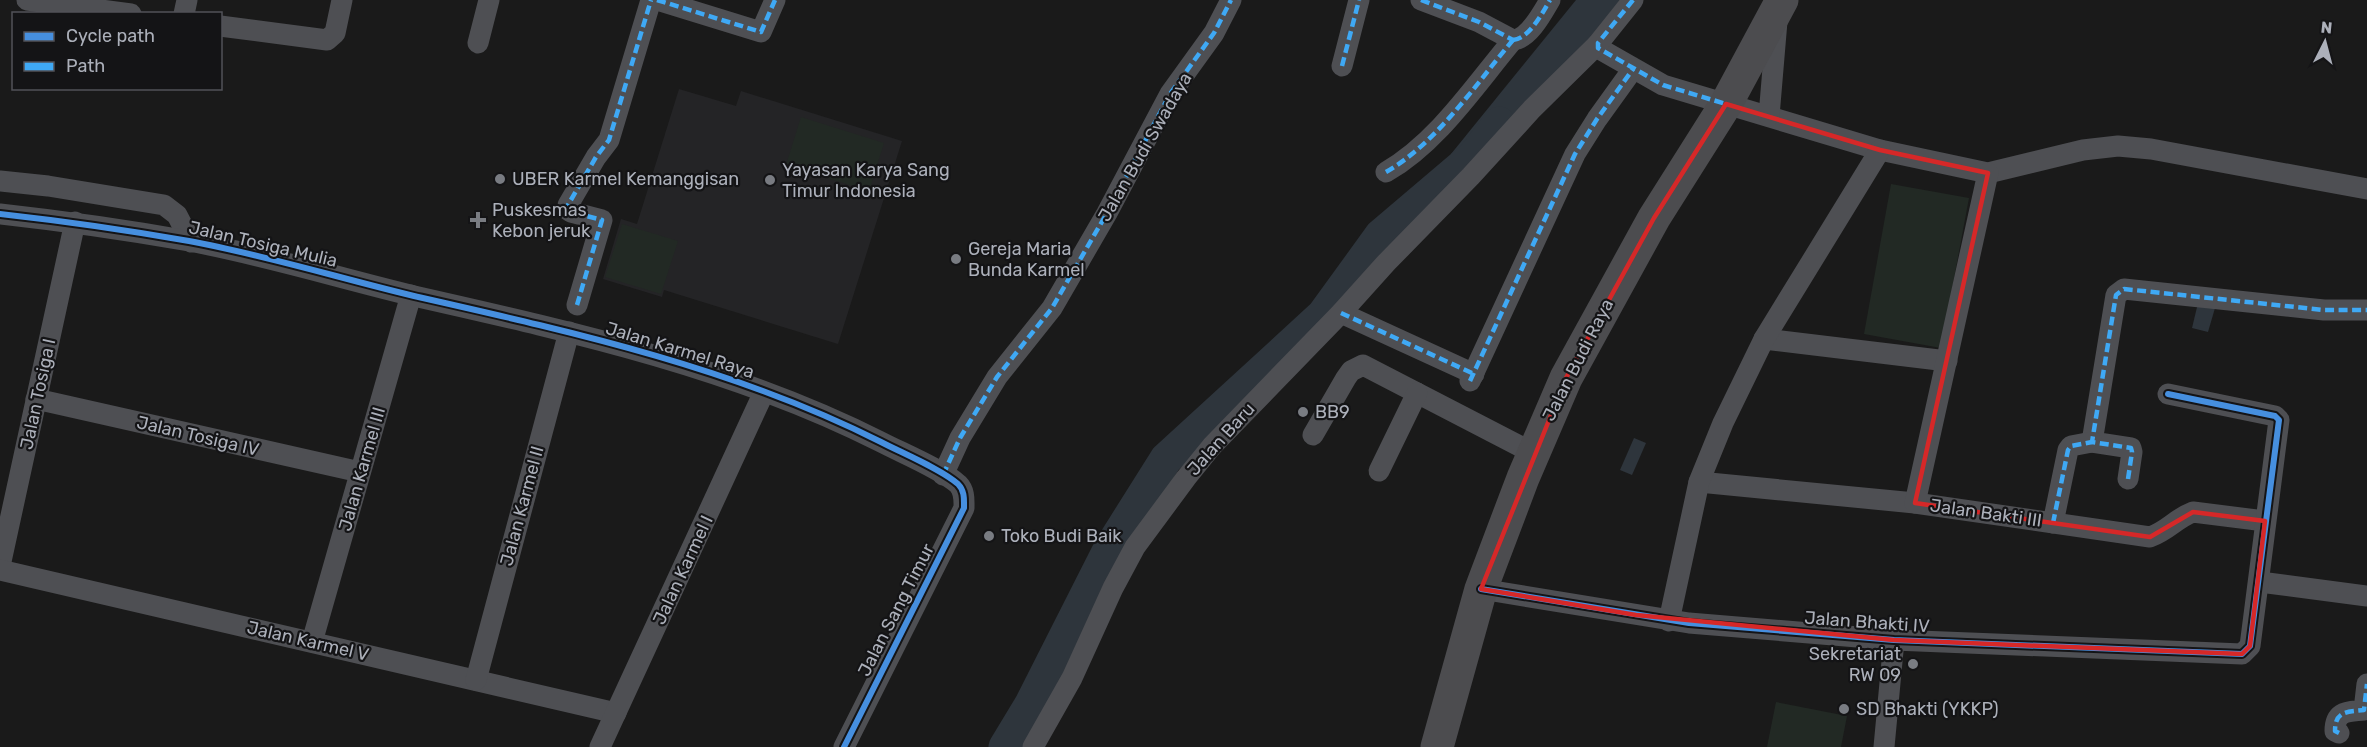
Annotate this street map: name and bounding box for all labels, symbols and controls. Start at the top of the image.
legend [12,12,222,90]
north arrow [2295,12,2355,72]
text: N [2320,18,2333,38]
text: Cycle path [66,25,155,47]
text: Path [66,55,105,77]
street label: Jalan Budi Swadaya [1093,69,1197,225]
place label: Yayasan Karya Sang Timur Indonesia [782,159,950,202]
place label: UBER Karmel Kemanggisan [512,168,739,190]
marker: UBER Karmel Kemanggisan [493,172,507,186]
marker: Yayasan Karya Sang Timur Indonesia [763,173,777,187]
place label: Puskesmas Kebon jeruk [492,199,591,242]
marker: Puskesmas Kebon jeruk [469,211,487,229]
street label: Jalan Tosiga Mulia [187,216,339,272]
place label: Gereja Maria Bunda Karmel [968,238,1085,281]
marker: Gereja Maria Bunda Karmel [949,252,963,266]
street label: Jalan Budi Raya [1538,295,1618,425]
street label: Jalan Karmel Raya [603,317,757,383]
street label: Jalan Tosiga I [15,336,61,452]
street label: Jalan Baru [1183,398,1259,480]
place label: BB9 [1315,401,1350,423]
street label: Jalan Karmel III [334,404,390,534]
marker: BB9 [1296,405,1310,419]
street label: Jalan Tosiga IV [135,411,261,461]
street label: Jalan Karmel II [495,444,549,568]
street label: Jalan Bakti III [1929,494,2043,532]
street label: Jalan Karmel I [648,512,718,628]
place label: Toko Budi Baik [1001,525,1122,547]
marker: Toko Budi Baik [982,529,996,543]
street label: Jalan Sang Timur [853,540,939,680]
street label: Jalan Bhakti IV [1804,607,1931,637]
street label: Jalan Karmel V [245,616,371,666]
place label: Sekretariat RW 09 [1809,643,1901,686]
marker: Sekretariat RW 09 [1906,657,1920,671]
place label: SD Bhakti (YKKP) [1856,698,1999,720]
marker: SD Bhakti (YKKP) [1837,702,1851,716]

